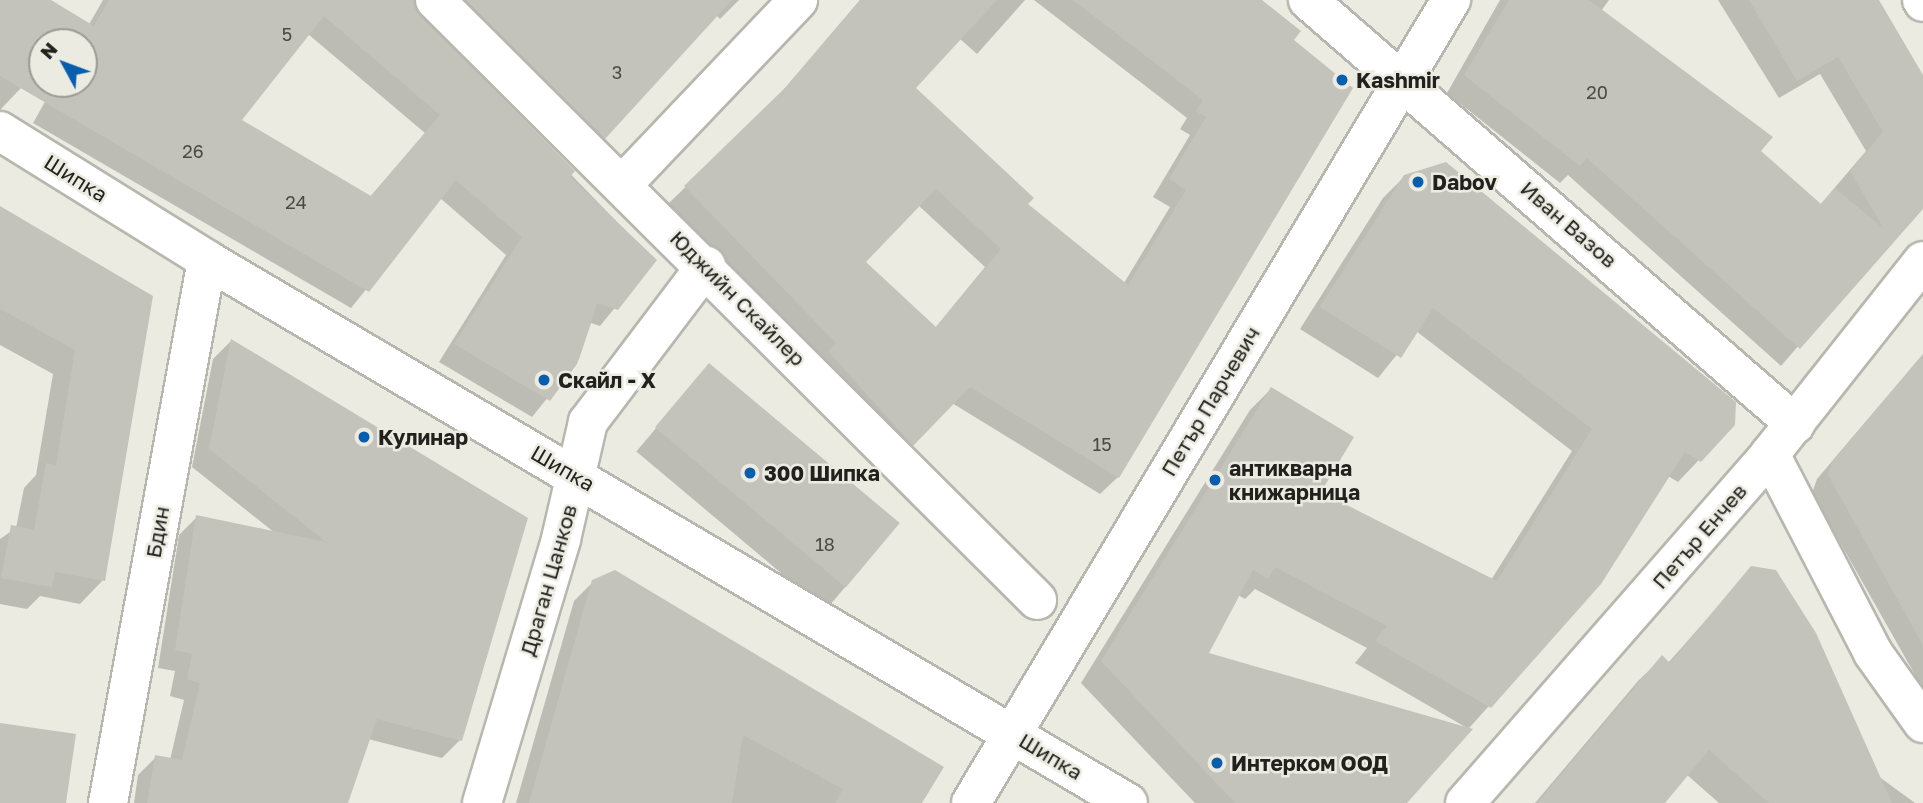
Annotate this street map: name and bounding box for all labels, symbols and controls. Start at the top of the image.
house number: 5 [282,23,292,45]
north arrow [28,28,98,98]
text: N [35,37,62,63]
house number: 3 [612,61,622,83]
place label: Kashmir [1356,67,1440,93]
marker: Kashmir [1334,72,1350,88]
house number: 20 [1586,81,1608,103]
house number: 26 [182,140,204,162]
street label: Шипка [40,149,112,207]
place label: Dabov [1432,169,1497,195]
marker: Dabov [1410,174,1426,190]
street label: Иван Вазов [1516,175,1622,273]
house number: 24 [285,191,307,213]
street label: Юджийн Скайлер [665,225,811,371]
street label: Петър Парчевич [1155,322,1265,480]
place label: Скайл - Х [558,367,656,393]
marker: Скайл - Х [536,372,552,388]
place label: Кулинар [378,424,468,450]
marker: Кулинар [356,429,372,445]
house number: 15 [1092,433,1112,455]
street label: Шипка [527,440,599,496]
place label: антикварна книжарница [1229,455,1360,505]
place label: 300 Шипка [764,460,880,486]
marker: 300 Шипка [742,465,758,481]
marker: антикварна книжарница [1207,472,1223,488]
street label: Петър Енчев [1647,478,1751,594]
street label: Драган Цанков [514,501,582,659]
street label: Бдин [140,504,174,560]
house number: 18 [815,533,835,555]
street label: Шипка [1015,727,1087,785]
place label: Интерком ООД [1231,750,1388,776]
marker: Интерком ООД [1209,755,1225,771]

